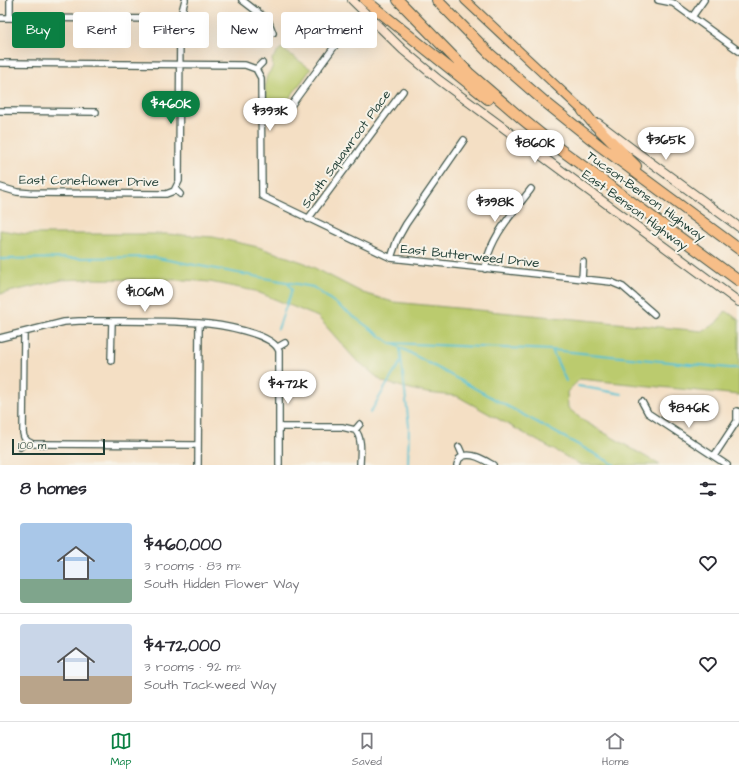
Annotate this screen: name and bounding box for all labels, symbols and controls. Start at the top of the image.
chip: Buy [12,12,65,48]
chip: Rent [73,12,131,48]
chip: Filters [139,12,209,48]
chip: New [217,12,273,48]
chip: Apartment [281,12,377,48]
street label: South Squawroot Place [297,86,395,212]
pin: $460K [143,91,199,125]
text: $460K [151,95,191,113]
pin: $393K [242,98,298,132]
text: $393K [252,102,288,120]
pin: $365K [638,127,694,161]
pin: $860K [507,130,563,164]
text: $365K [646,131,686,149]
text: $860K [515,134,555,152]
street label: Tucson–Benson Highway [582,147,709,246]
street label: East Benson Highway [578,165,692,255]
street label: East Coneflower Drive [19,171,159,191]
pin: $398K [467,189,523,223]
text: $398K [476,193,514,211]
street label: East Butterweed Drive [400,240,540,272]
pin: $1.06M [112,279,178,313]
text: $1.06M [126,283,164,301]
pin: $472K [260,371,316,405]
text: $472K [268,375,308,393]
pin: $846K [661,395,717,429]
text: $846K [669,399,709,417]
scale bar [12,437,105,456]
text: 100 m [18,438,46,453]
text: 8 homes [20,477,87,501]
icon: filters [697,478,719,500]
text: $460,000 [144,533,222,557]
icon: home [52,539,100,587]
icon: heart [697,552,719,574]
text: 3 rooms · 83 m² [144,557,242,575]
text: South Hidden Flower Way [144,575,299,593]
text: $472,000 [144,634,220,658]
icon: home [52,640,100,688]
icon: heart [697,653,719,675]
text: 3 rooms · 92 m² [144,658,242,676]
text: South Tackweed Way [144,676,277,694]
tab: Map [110,730,132,769]
tab: Saved [352,730,382,769]
tab: Home [602,730,629,769]

